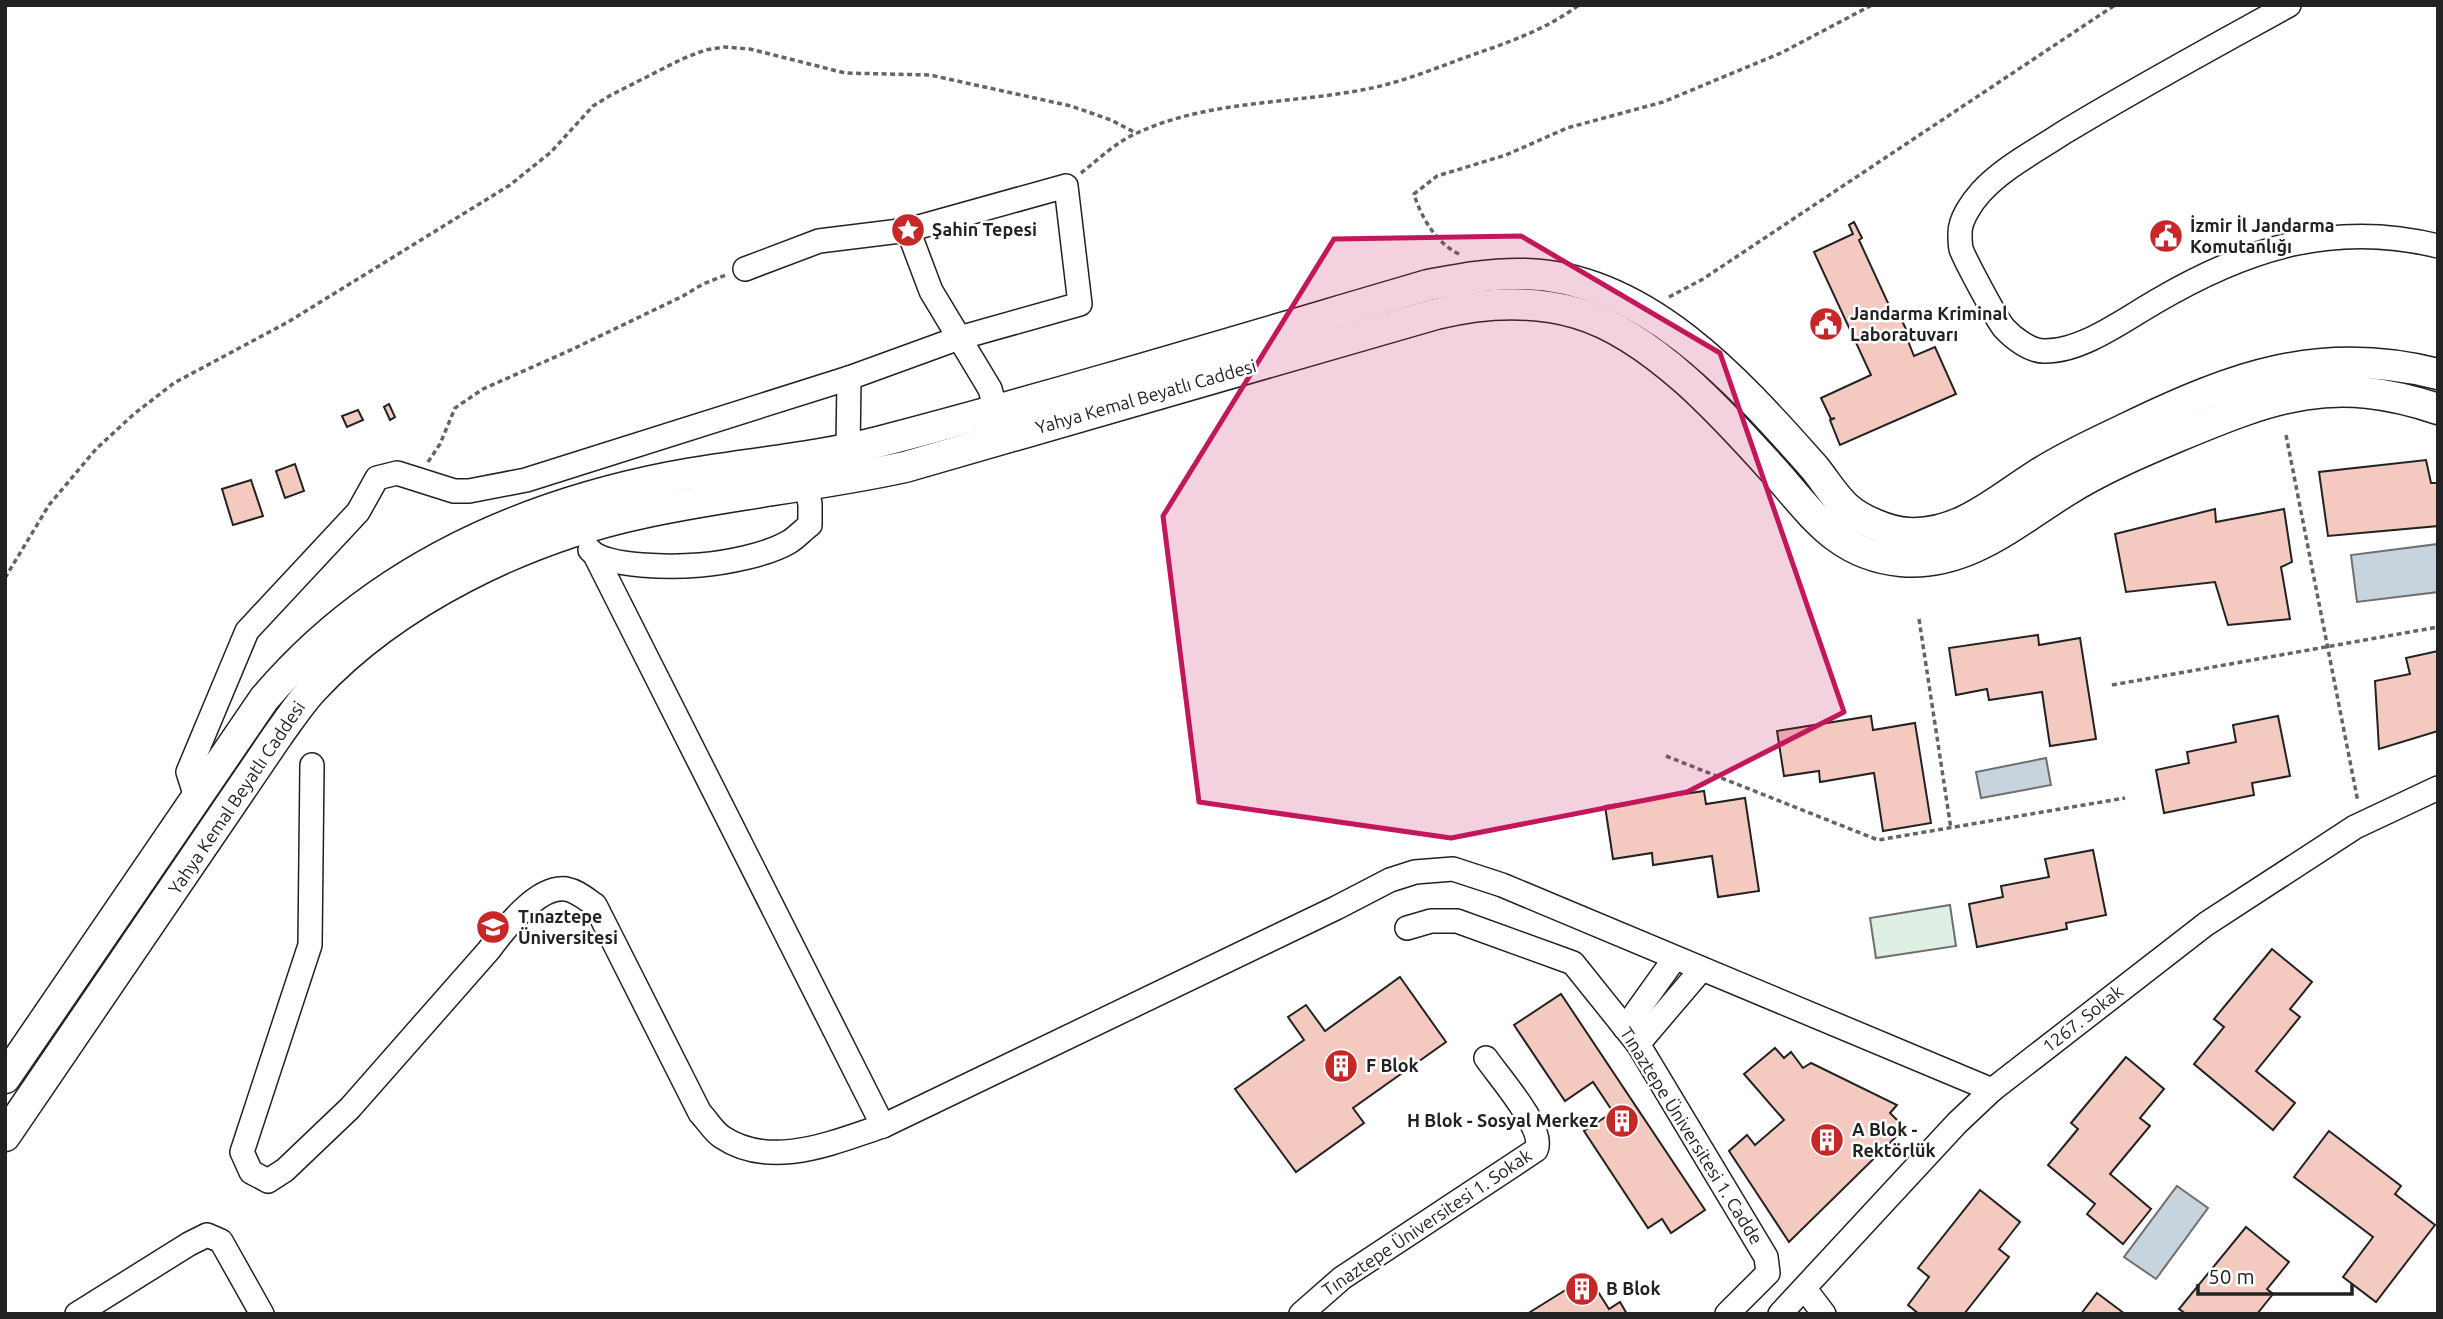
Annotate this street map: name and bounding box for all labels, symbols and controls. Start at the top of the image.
place icon: Şahin Tepesi [889,211,927,249]
place label: İzmir İl Jandarma Komutanlığı [2190,215,2334,256]
public building icon: İzmir İl Jandarma Komutanlığı [2147,217,2185,255]
place label: Şahin Tepesi [932,219,1037,240]
place label: Jandarma Kriminal Laboratuvarı [1850,303,2008,344]
public building icon: Jandarma Kriminal Laboratuvarı [1807,305,1845,343]
street label: Yahya Kemal Beyatlı Caddesi [1033,355,1258,437]
street label: Yahya Kemal Beyatlı Caddesi [164,697,308,898]
place label: Tınaztepe Üniversitesi [518,906,618,947]
school or university icon: Tınaztepe Üniversitesi [474,908,512,946]
street label: 1267. Sokak [2038,981,2127,1056]
street label: Tınaztepe Üniversitesi 1. Cadde [1617,1023,1767,1248]
building icon: F Blok [1322,1047,1360,1085]
place label: F Blok [1366,1055,1419,1075]
building icon: H Blok - Sosyal Merkez [1603,1102,1641,1140]
place label: H Blok - Sosyal Merkez [1407,1110,1598,1130]
place label: A Blok - Rektörlük [1852,1119,1936,1160]
building icon: A Blok - Rektörlük [1808,1121,1846,1159]
street label: Tınaztepe Üniversitesi 1. Sokak [1318,1145,1535,1300]
scale bar [2198,1252,2352,1296]
text: 50 m [2208,1264,2255,1288]
building icon: B Blok [1563,1270,1601,1308]
place label: B Blok [1606,1278,1661,1298]

